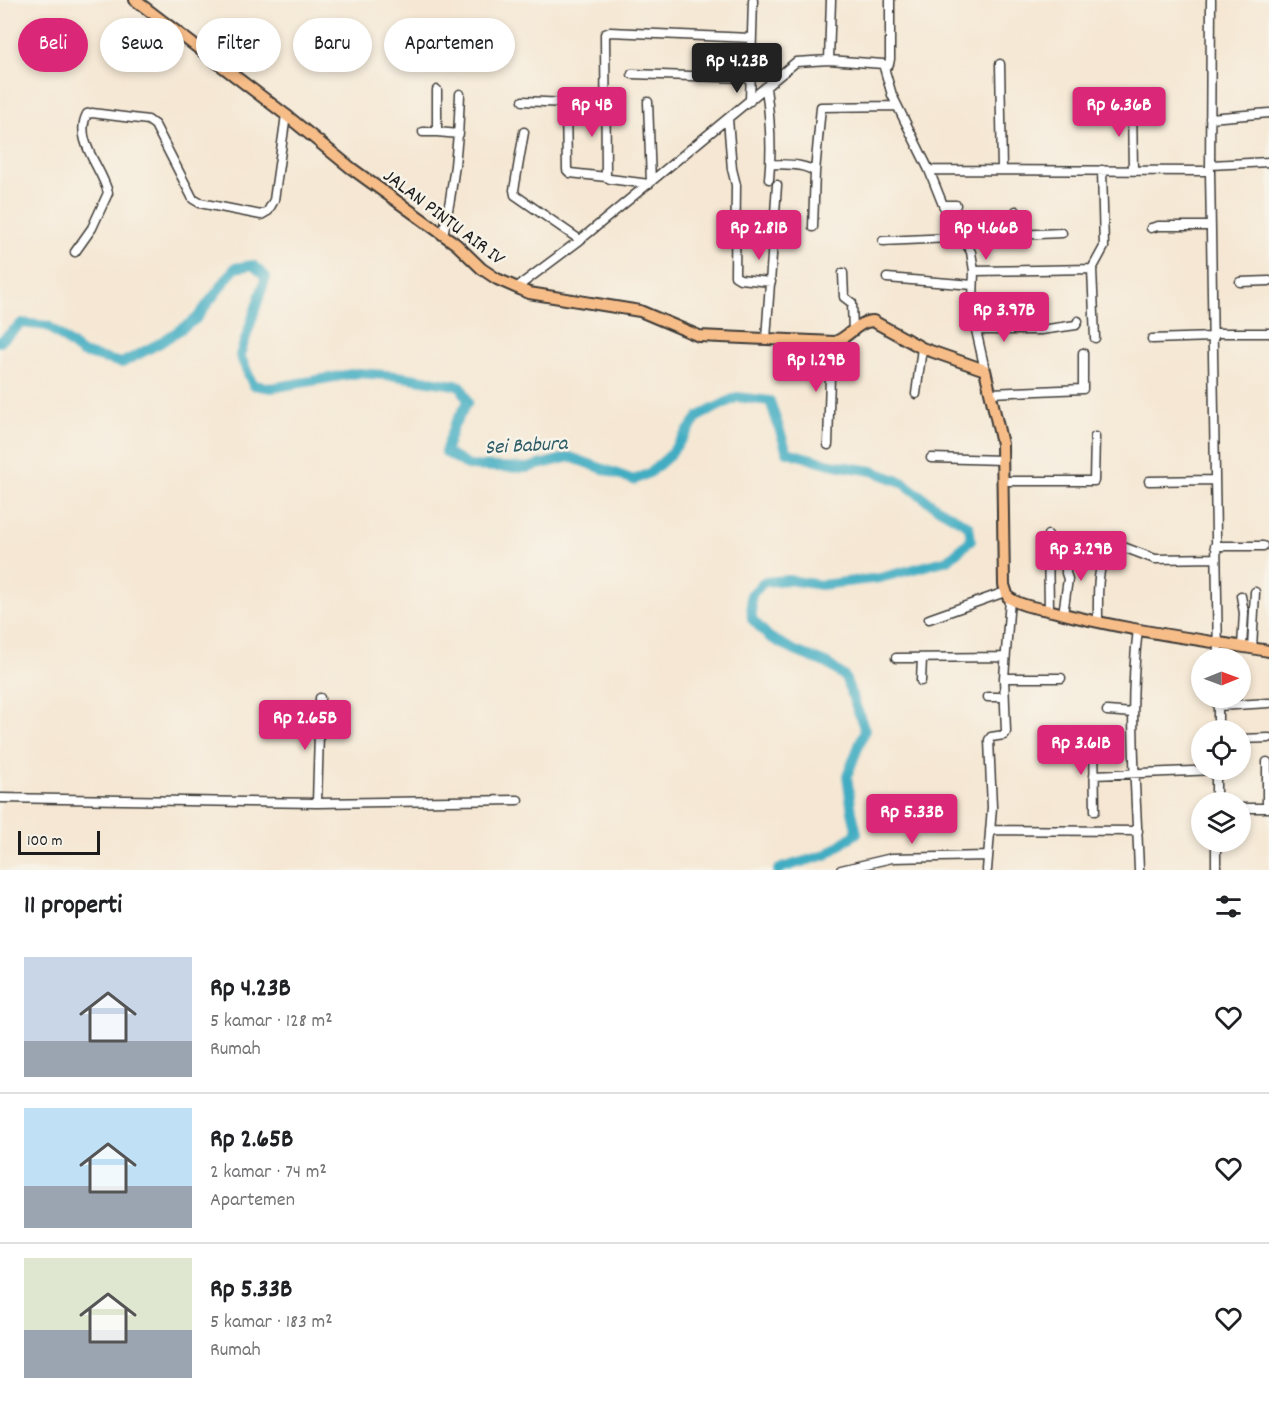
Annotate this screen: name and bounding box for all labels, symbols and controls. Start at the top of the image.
chip: Beli [18,18,88,72]
chip: Sewa [100,18,184,72]
chip: Filter [196,18,281,72]
chip: Baru [293,18,372,72]
chip: Apartemen [384,18,515,72]
pin: Rp 4.23B [675,43,799,94]
text: Rp 4.23B [706,48,768,76]
pin: Rp 4B [550,87,634,138]
pin: Rp 6.36B [1057,87,1181,138]
text: Rp 4B [571,92,613,120]
text: Rp 6.36B [1087,92,1151,120]
street label: JALAN PINTU AIR IV [376,163,510,274]
pin: Rp 2.81B [697,210,821,261]
pin: Rp 4.66B [924,210,1048,261]
text: Rp 2.81B [730,215,788,243]
text: Rp 4.66B [954,215,1018,243]
pin: Rp 3.97B [942,292,1066,343]
text: Rp 3.97B [973,297,1035,325]
pin: Rp 1.29B [754,342,878,393]
text: Rp 1.29B [787,347,845,375]
water label: Sei Babura [484,430,569,464]
pin: Rp 3.29B [1019,531,1143,582]
text: Rp 3.29B [1049,536,1113,564]
north arrow [1191,648,1251,708]
map controls [1191,648,1251,852]
pin: Rp 2.65B [243,700,367,751]
text: Rp 2.65B [273,705,337,733]
button: locate [1191,720,1251,780]
pin: Rp 3.61B [1019,725,1143,776]
text: Rp 3.61B [1051,730,1111,758]
button: layers [1191,792,1251,852]
pin: Rp 5.33B [850,794,974,845]
text: Rp 5.33B [880,799,944,827]
scale bar [18,828,100,856]
text: 100 m [27,830,63,853]
text: 11 properti [24,888,122,925]
icon: filters [1212,890,1245,923]
text: Rp 4.23B [210,971,291,1008]
icon: home [72,981,144,1053]
icon: heart [1212,1001,1245,1034]
text: 5 kamar · 128 m² [210,1008,332,1036]
text: Rumah [210,1036,261,1064]
text: Rp 2.65B [210,1122,293,1159]
icon: home [72,1132,144,1204]
icon: heart [1212,1152,1245,1185]
text: 2 kamar · 74 m² [210,1159,327,1187]
text: Apartemen [210,1187,295,1215]
text: Rp 5.33B [210,1272,292,1309]
icon: home [72,1282,144,1354]
icon: heart [1212,1302,1245,1335]
text: 5 kamar · 183 m² [210,1309,333,1337]
text: Rumah [210,1337,261,1365]

